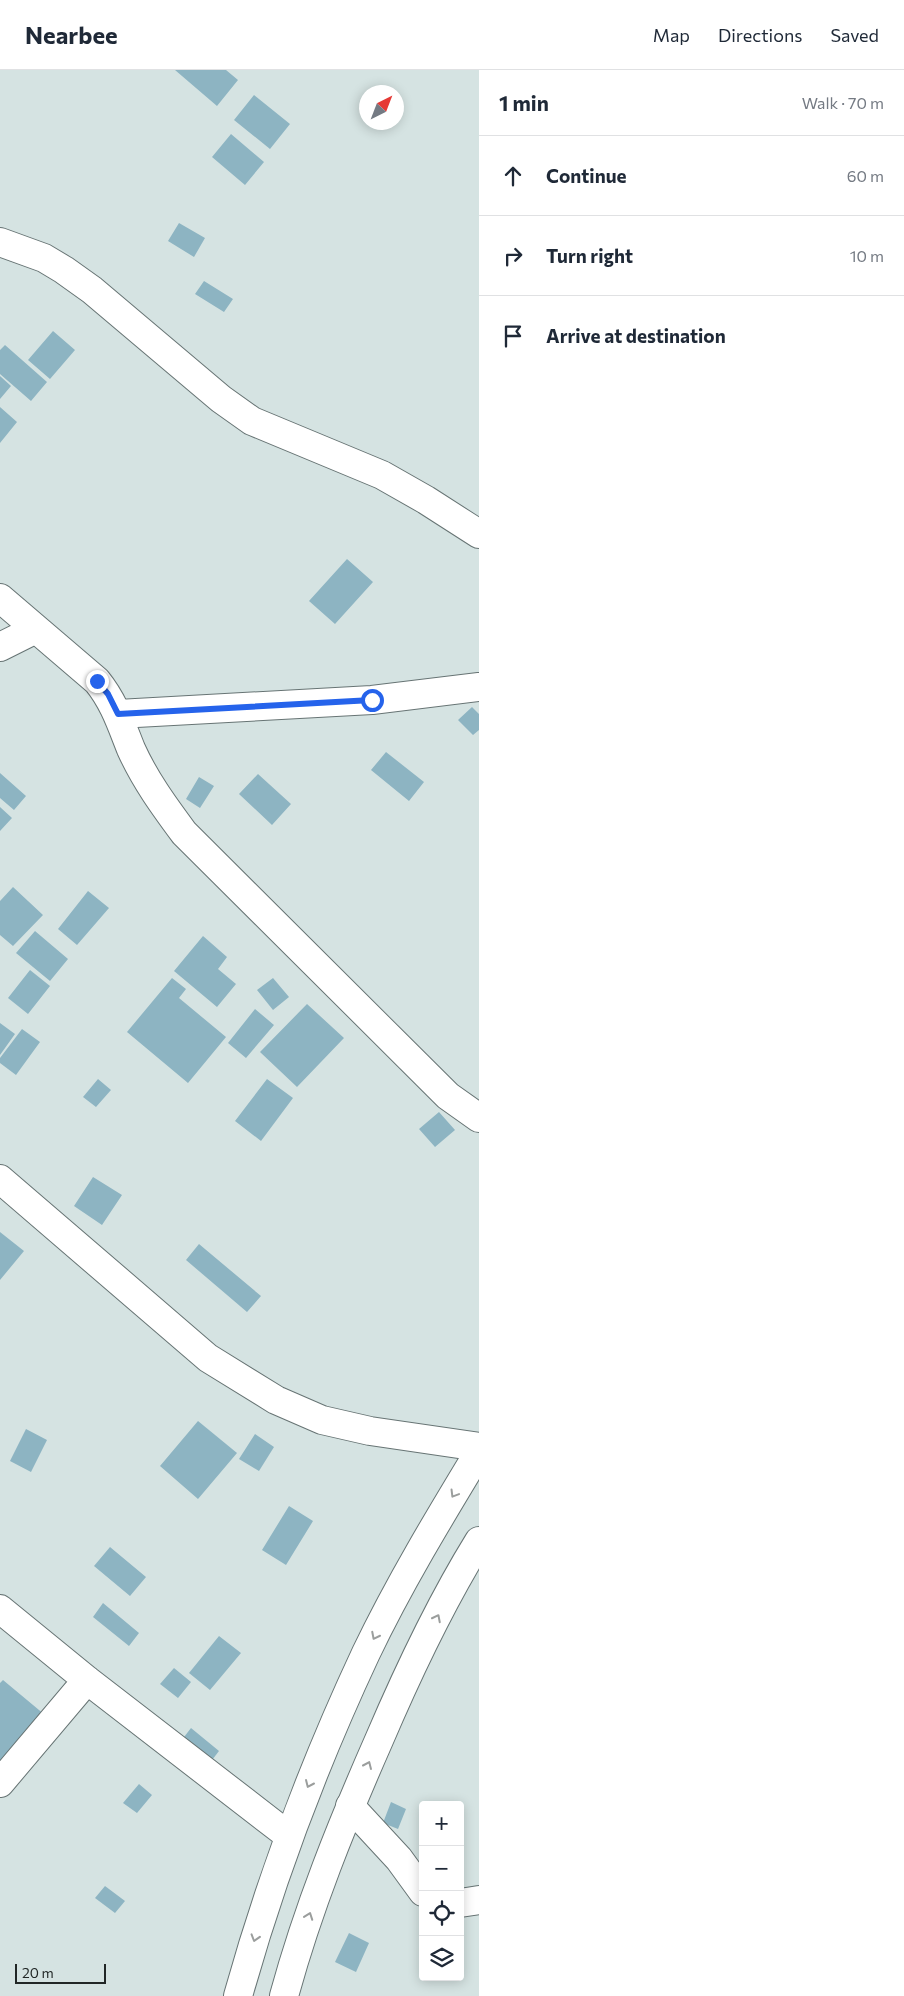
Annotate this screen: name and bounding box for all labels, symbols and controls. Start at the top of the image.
text: Nearbee [25,20,118,49]
text: Map [653,24,690,46]
text: Directions [718,24,802,46]
text: Saved [830,24,879,46]
north arrow [359,85,404,130]
text: 1 min [499,90,549,115]
text: Walk · 70 m [802,93,884,112]
icon: ahead [499,162,527,190]
text: Continue [546,164,626,187]
text: 60 m [847,166,884,185]
icon: right [499,242,527,270]
text: Turn right [546,244,633,267]
text: 10 m [850,246,884,265]
icon: arrive [499,322,527,350]
text: Arrive at destination [546,324,726,347]
route end [86,670,109,693]
route start [361,689,384,712]
one-way arrow [450,1488,460,1497]
one-way arrow [431,1614,441,1623]
one-way arrow [371,1631,381,1640]
one-way arrow [361,1761,372,1770]
one-way arrow [304,1779,315,1788]
map controls [419,1801,464,1981]
button: + [419,1801,464,1846]
button: − [419,1846,464,1891]
button: locate [419,1891,464,1936]
one-way arrow [303,1912,313,1921]
one-way arrow [250,1933,260,1941]
button: layers [419,1936,464,1981]
scale bar [15,1961,106,1984]
text: 20 m [22,1964,54,1981]

